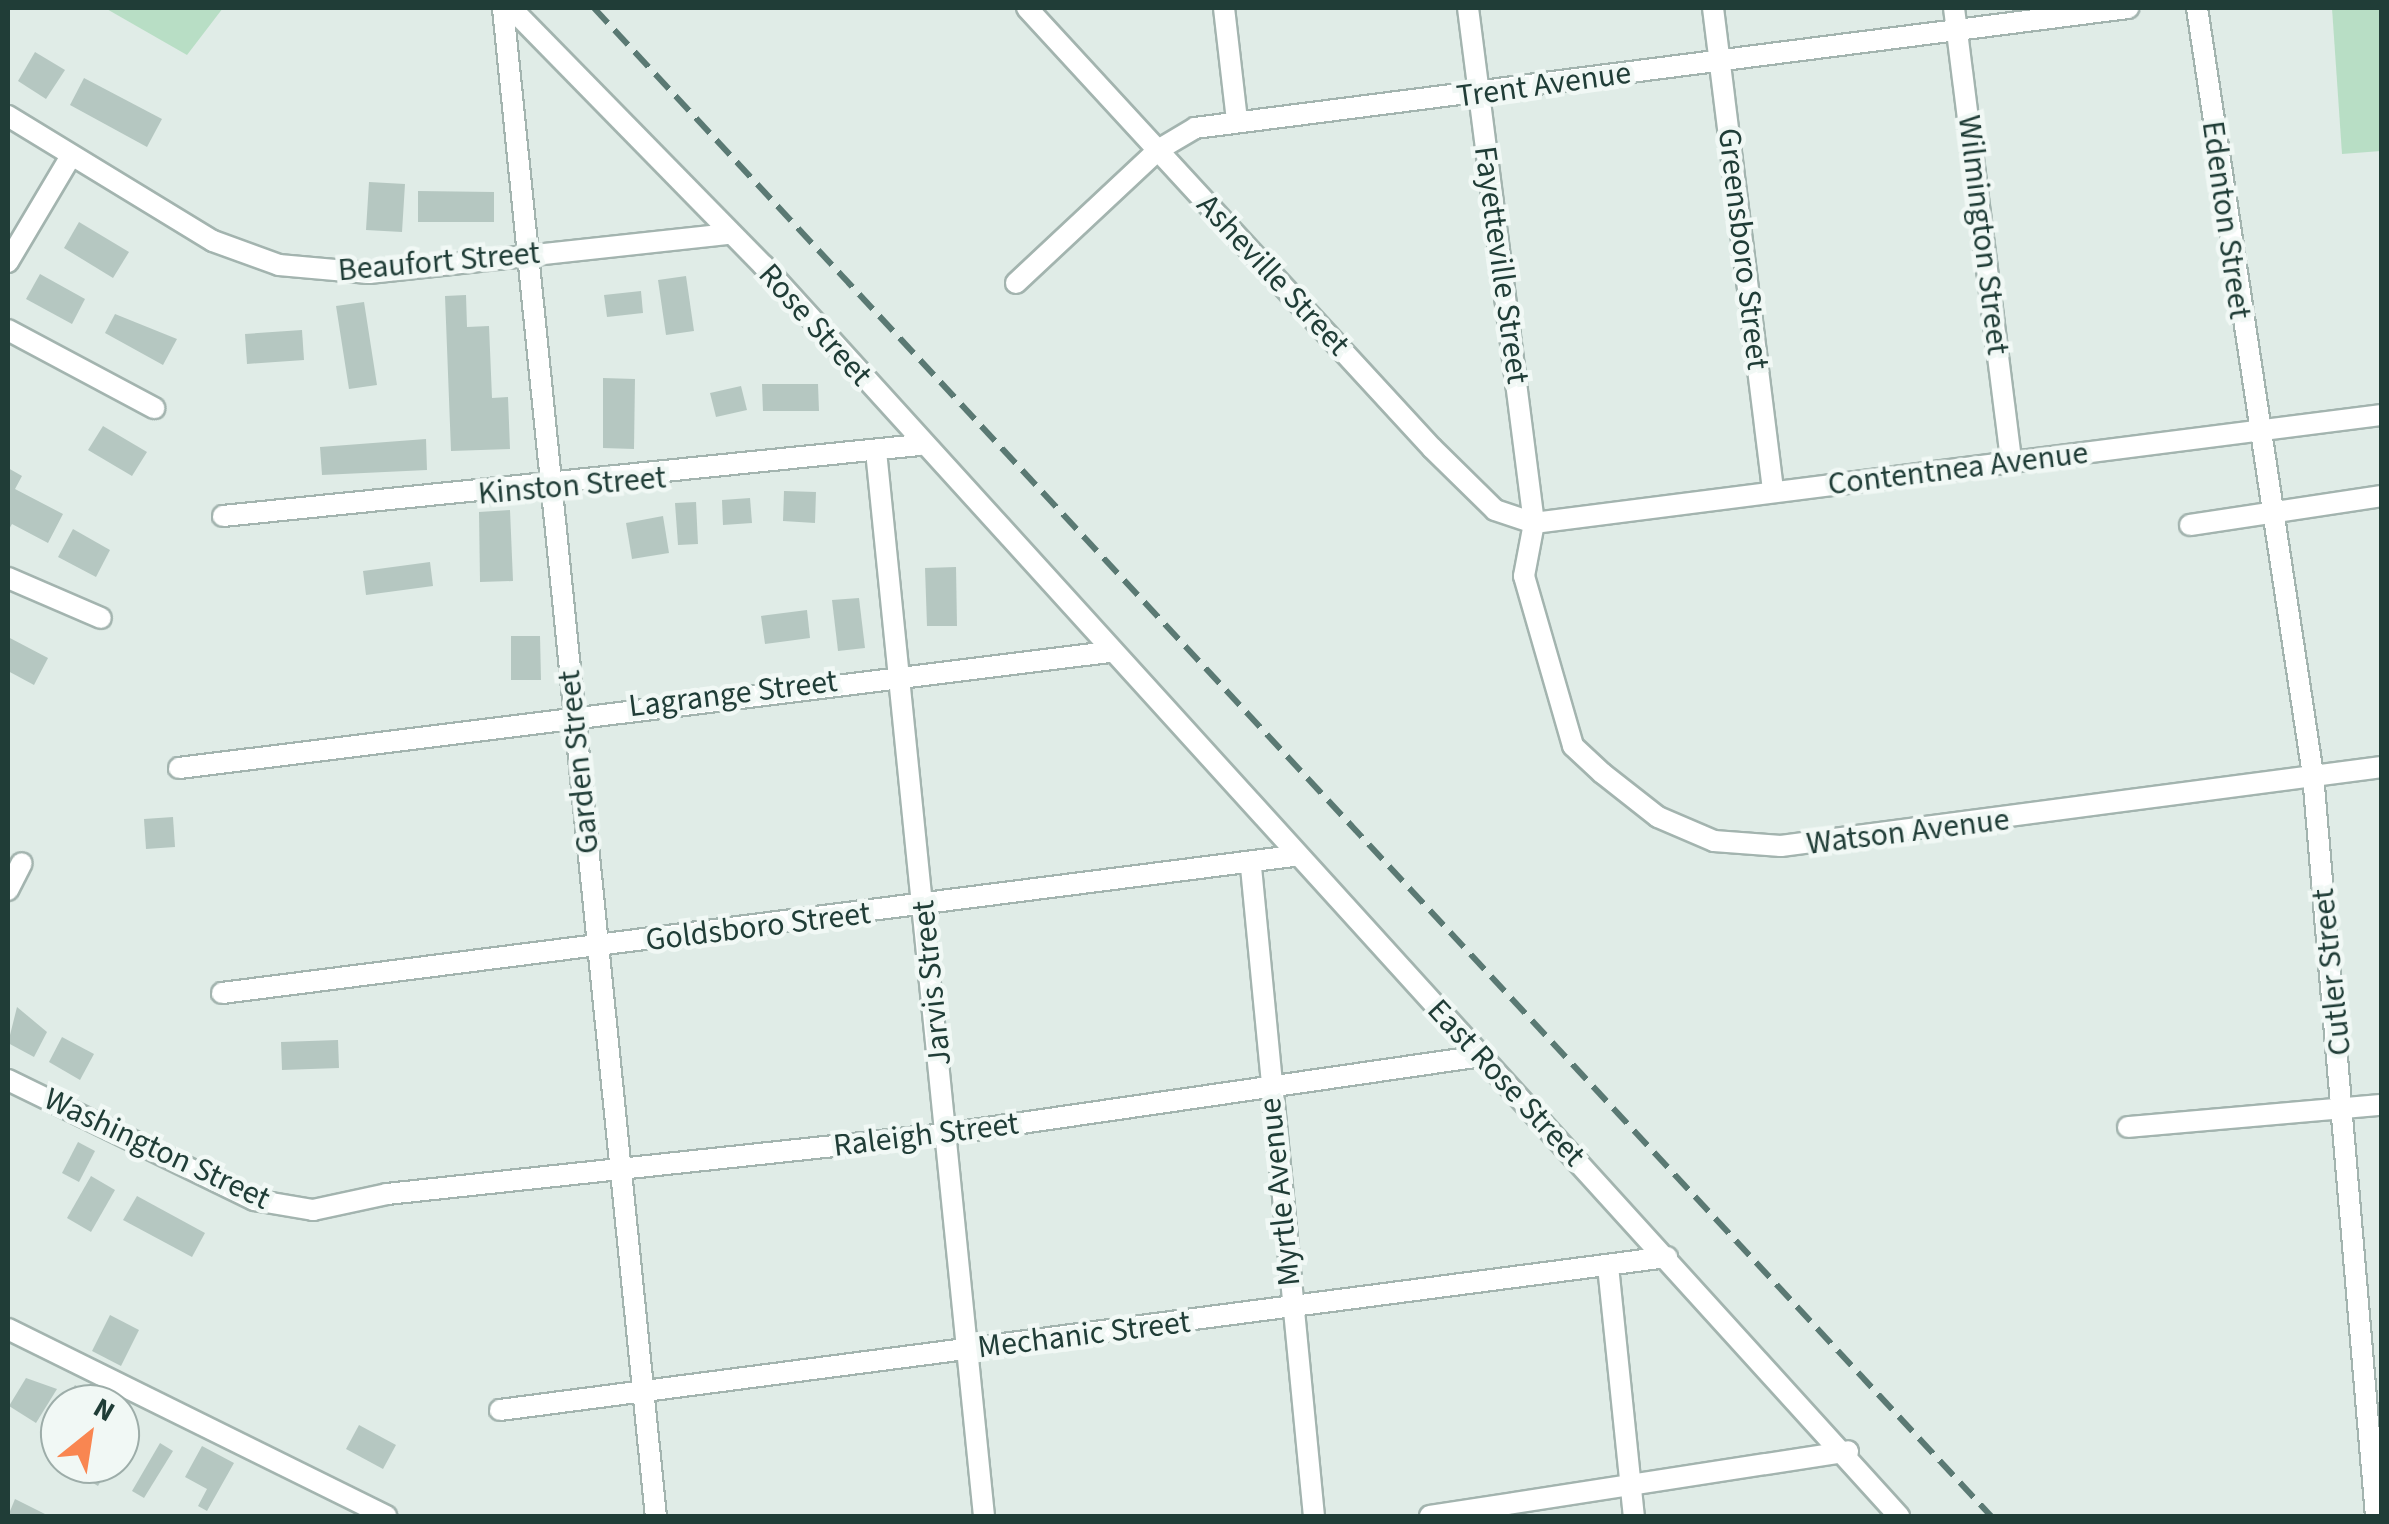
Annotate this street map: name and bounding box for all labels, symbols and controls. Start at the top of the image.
street label: Trent Avenue [1454,54,1634,116]
street label: Wilmington Street [1949,113,2017,357]
street label: Edenton Street [2193,119,2259,321]
street label: Greensboro Street [1709,126,1777,372]
street label: Fayetteville Street [1465,144,1537,386]
street label: Asheville Street [1189,186,1357,364]
street label: Beaufort Street [336,234,542,290]
street label: Rose Street [750,256,880,394]
street label: Contentnea Avenue [1826,434,2090,504]
street label: Kinston Street [476,459,668,513]
street label: Lagrange Street [626,662,840,726]
street label: Garden Street [550,668,608,856]
street label: Watson Avenue [1804,801,2012,863]
street label: Cutler Street [2304,887,2360,1057]
street label: Goldsboro Street [643,894,873,960]
street label: Jarvis Street [904,898,960,1068]
street label: East Rose Street [1419,992,1593,1174]
street label: Washington Street [38,1080,276,1218]
street label: Myrtle Avenue [1251,1096,1309,1288]
street label: Raleigh Street [831,1105,1021,1165]
street label: Mechanic Street [976,1303,1192,1367]
north arrow [40,1384,140,1484]
text: N [86,1388,122,1432]

